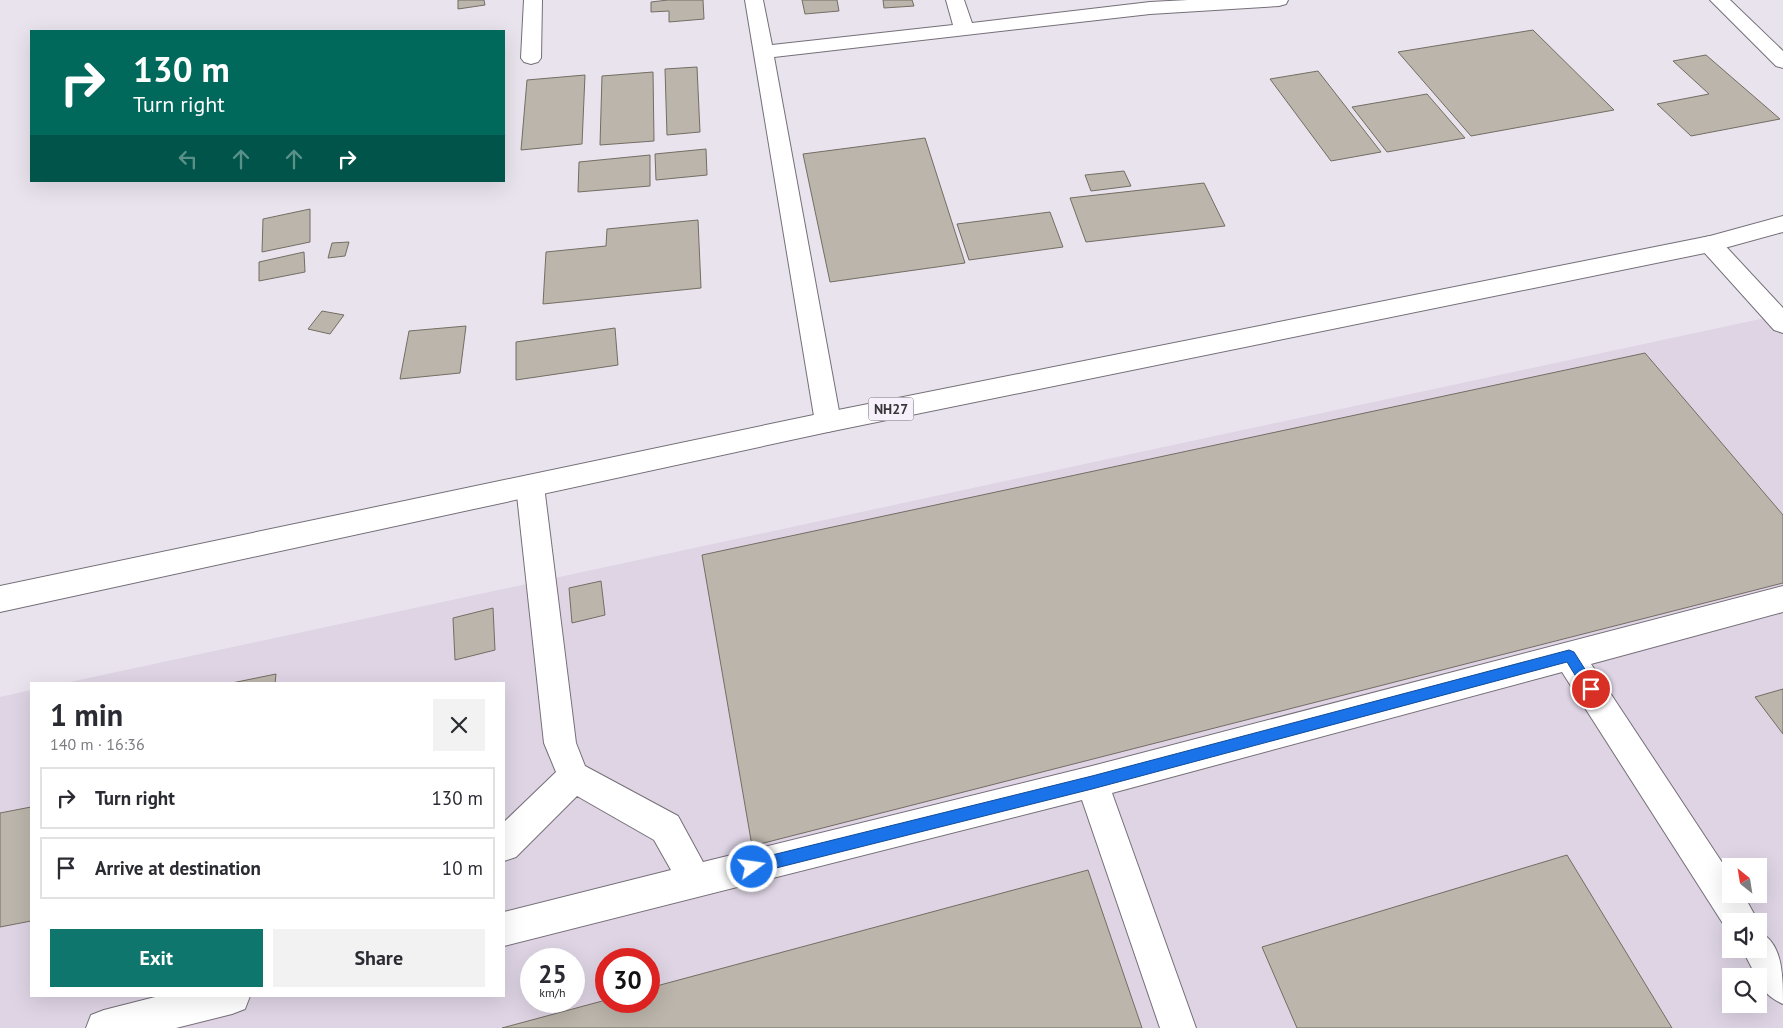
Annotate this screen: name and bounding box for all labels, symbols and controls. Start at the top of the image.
text: 130 m [133,46,230,92]
icon: right [50,50,115,115]
text: Turn right [133,90,225,118]
icon: left [174,145,202,173]
icon: ahead [227,145,255,173]
icon: ahead [280,145,308,173]
icon: right [333,145,361,173]
road number: NH27 [868,398,914,420]
pin [1570,668,1612,710]
icon: arrive [1577,675,1605,703]
text: 1 min [50,695,123,734]
button: close [433,699,485,751]
text: 140 m · 16:36 [50,734,145,754]
icon: right [52,784,80,812]
text: Turn right [95,786,175,810]
text: 130 m [431,786,483,810]
position arrow [725,840,777,892]
icon: arrive [52,854,80,882]
text: Arrive at destination [95,856,261,880]
text: 10 m [442,856,483,880]
north arrow [1722,858,1768,902]
map controls [1722,858,1767,1013]
button: sound [1722,913,1767,958]
button: Exit [50,929,263,987]
button: Share [273,929,485,987]
speed limit sign: 30 [595,948,660,1013]
text: 25 [538,958,567,990]
button: search [1722,968,1767,1013]
text: km/h [539,985,566,1000]

